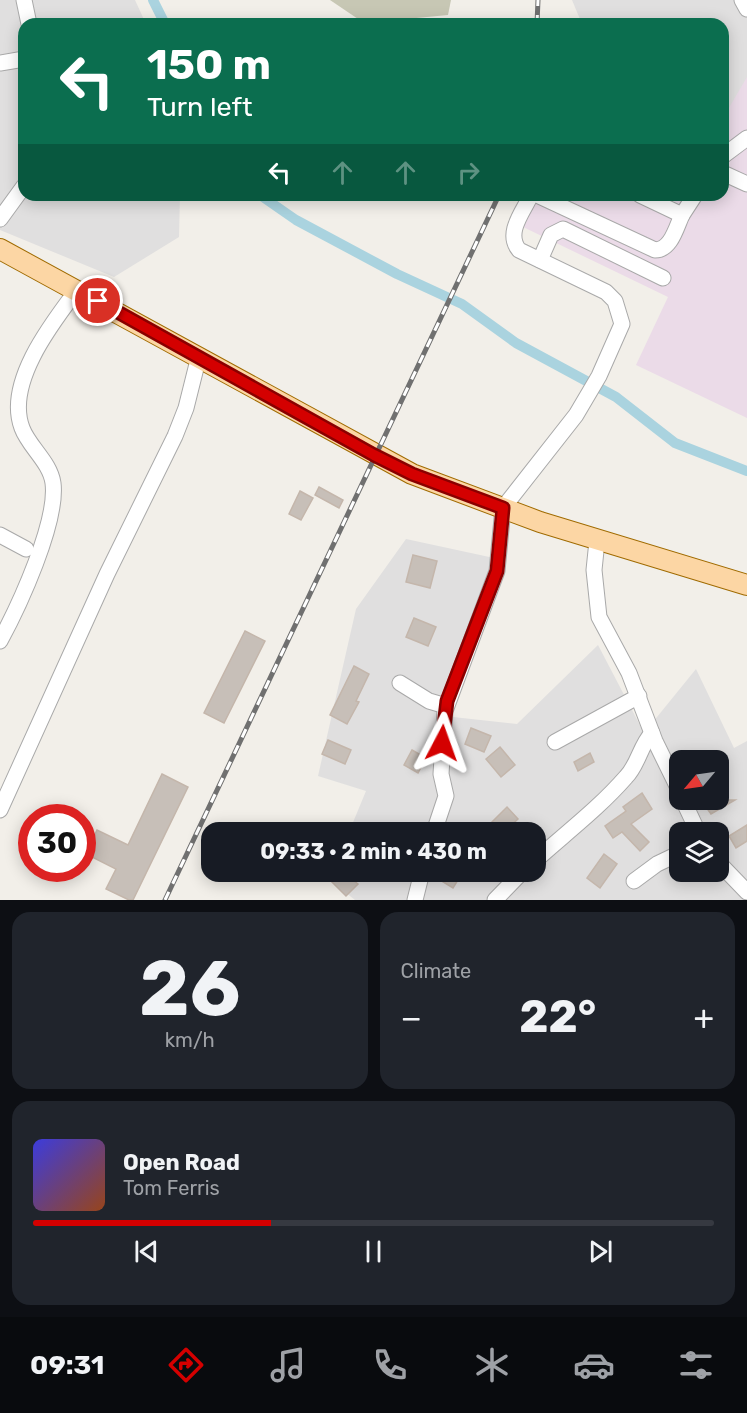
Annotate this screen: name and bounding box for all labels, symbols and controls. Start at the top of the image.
text: 150 m [147,40,271,90]
icon: left [48,42,126,120]
text: Turn left [147,91,252,123]
icon: left [263,156,296,189]
icon: ahead [326,156,359,189]
icon: ahead [389,156,422,189]
icon: right [452,156,485,189]
pin [72,275,123,326]
icon: arrive [81,284,114,317]
position arrow [410,711,474,775]
north arrow [669,750,729,810]
map controls [669,750,729,882]
speed limit sign: 30 [18,804,96,882]
button: layers [669,822,729,882]
text: 09:33 · 2 min · 430 m [260,838,487,865]
text: 26 [139,942,240,1035]
text: Climate [401,959,471,983]
text: 22° [519,990,596,1043]
text: − [401,998,422,1037]
text: + [693,998,714,1037]
text: km/h [165,1028,215,1052]
text: Open Road [123,1149,240,1176]
text: Tom Ferris [123,1176,220,1200]
icon: previous [130,1235,163,1268]
icon: pause [357,1235,390,1268]
icon: next [584,1235,617,1268]
icon: directions [165,1344,207,1386]
icon: music [267,1344,309,1386]
icon: phone [369,1344,411,1386]
icon: climate [471,1344,513,1386]
icon: car [573,1344,615,1386]
icon: filters [675,1344,717,1386]
text: 09:31 [30,1349,104,1381]

